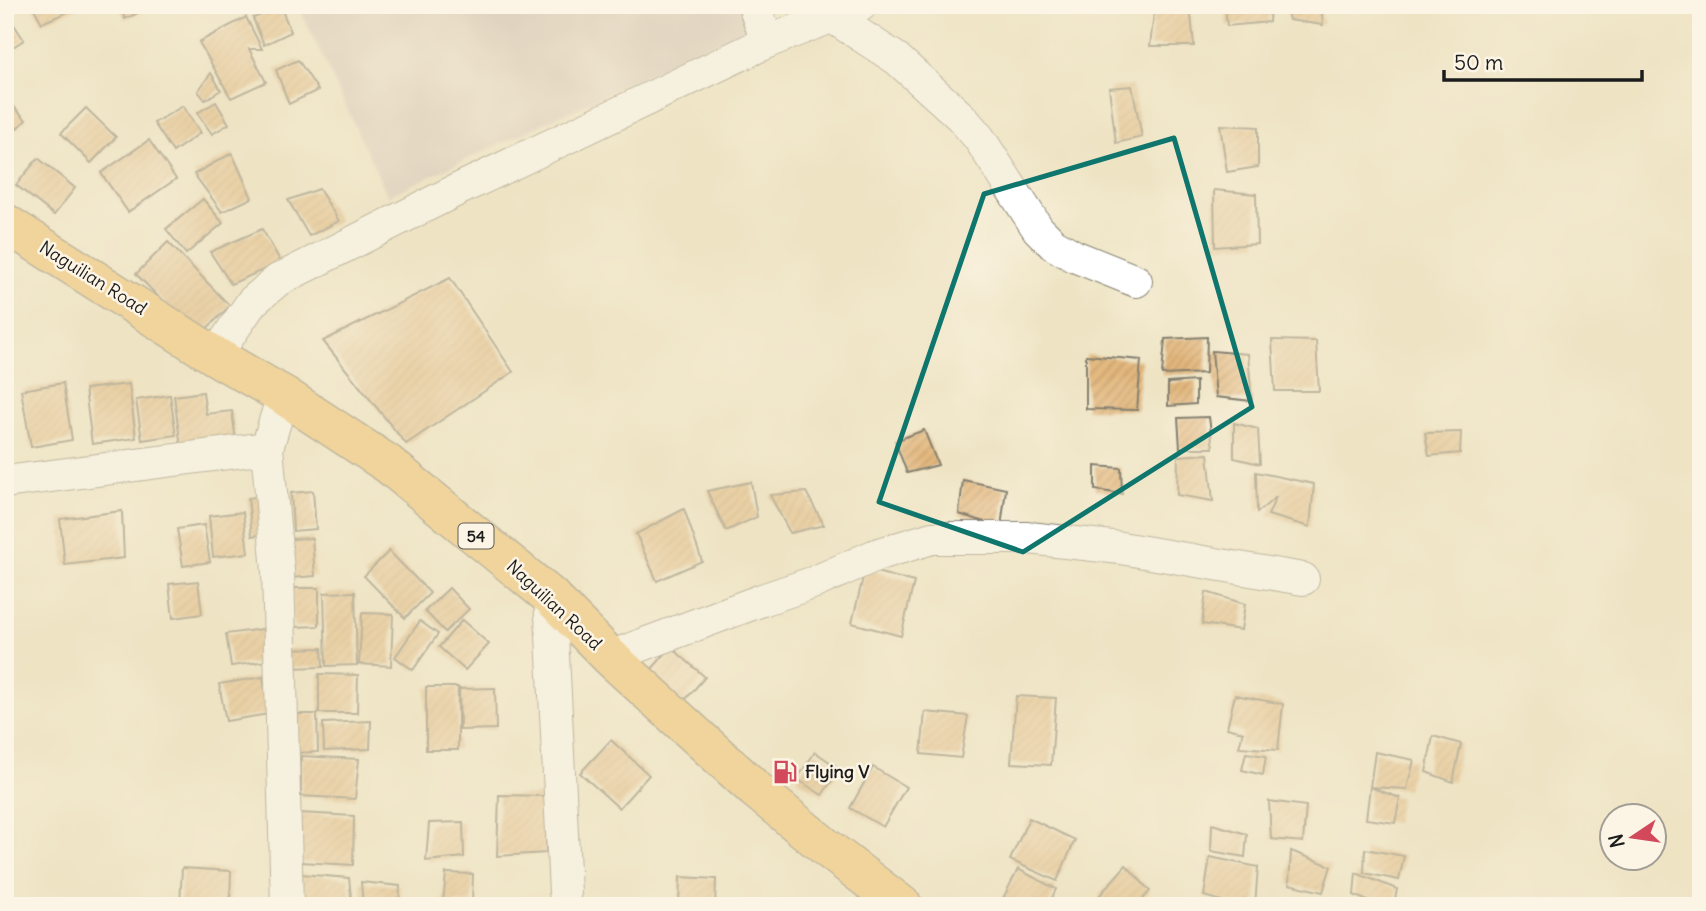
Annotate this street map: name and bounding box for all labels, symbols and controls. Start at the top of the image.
scale bar [1444,38,1641,82]
text: 50 m [1454,49,1503,76]
street label: Naguilian Road [35,235,152,320]
road number: 54 [458,524,494,548]
street label: Naguilian Road [502,554,607,655]
fuel station icon: Flying V [771,758,799,786]
place label: Flying V [805,760,870,783]
north arrow [1598,802,1668,872]
text: N [1603,832,1630,850]

